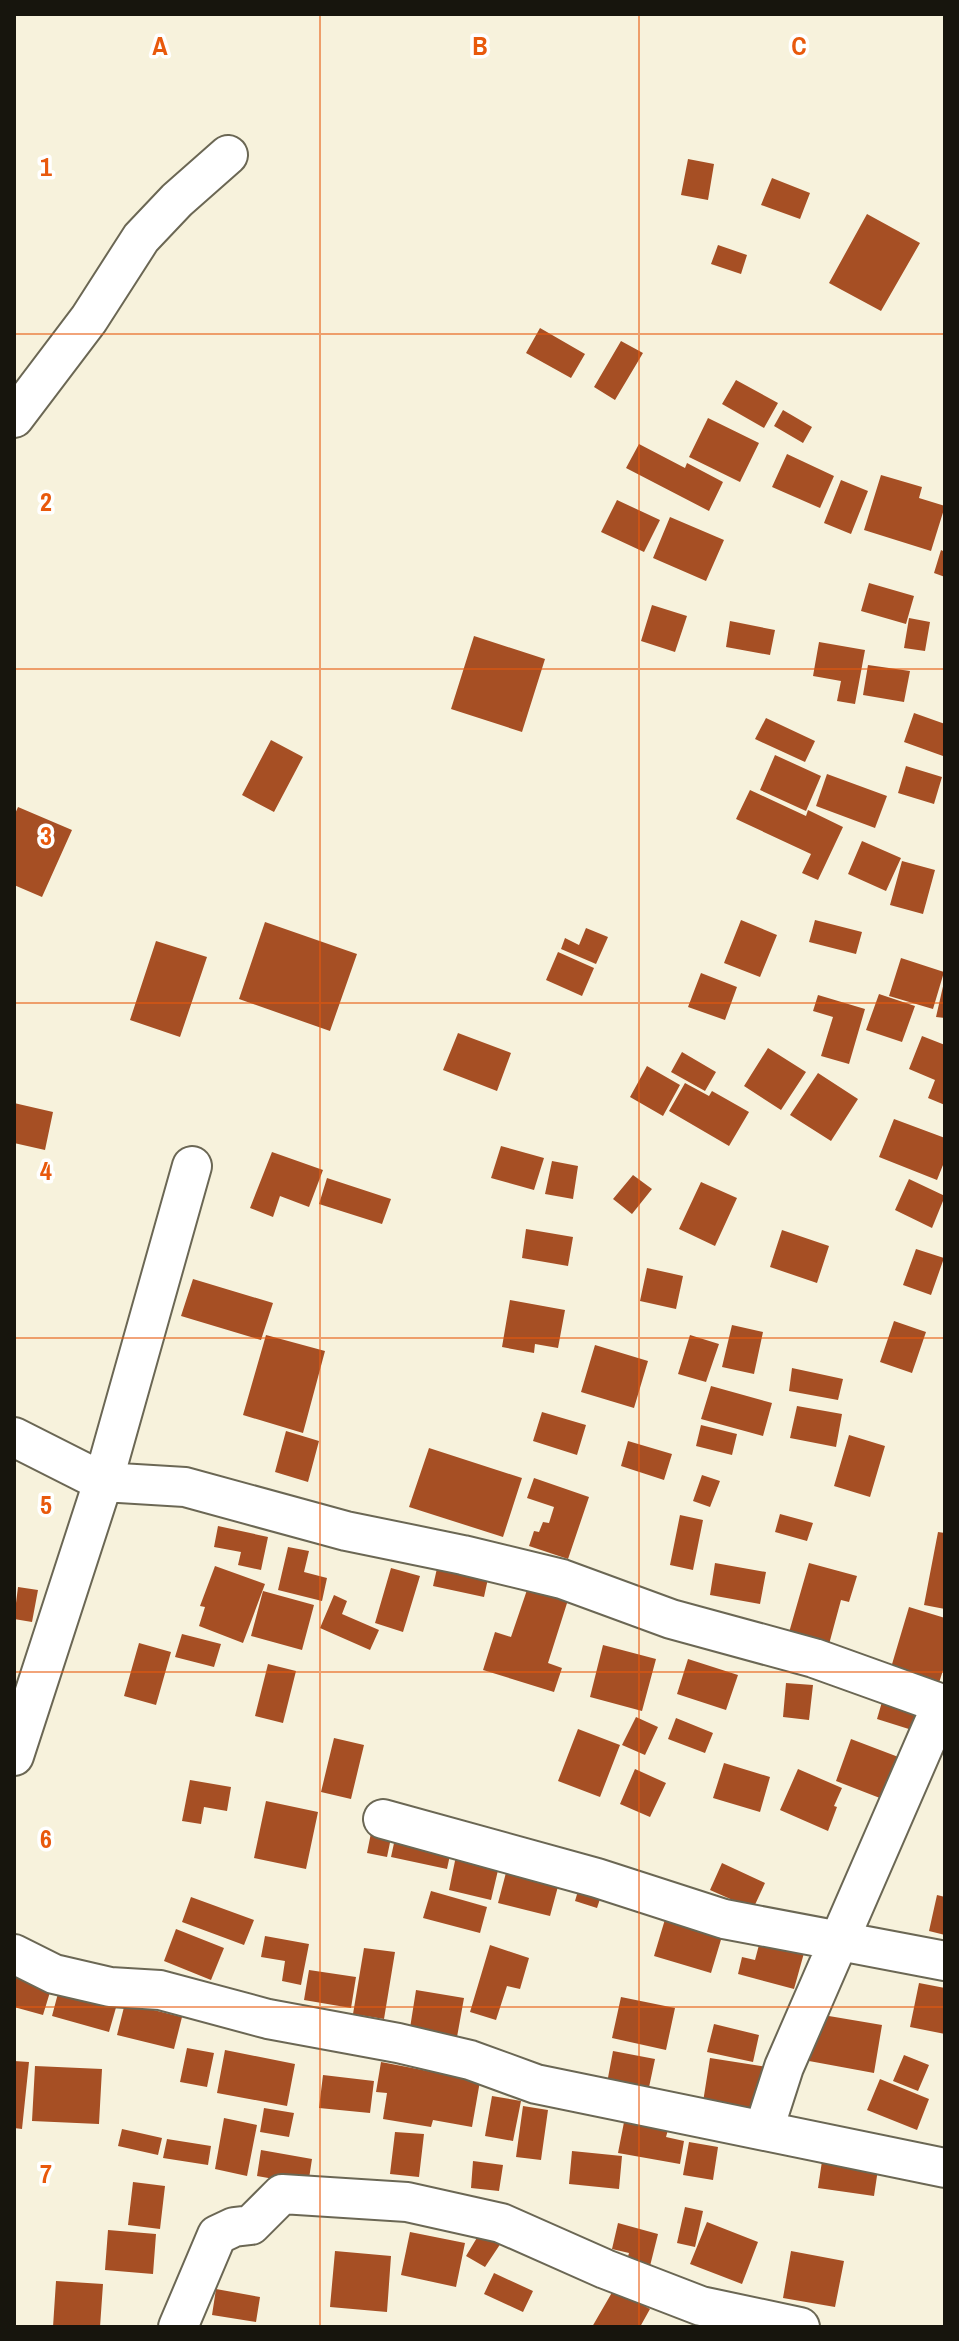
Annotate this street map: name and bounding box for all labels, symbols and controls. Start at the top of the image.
text: A [152,28,168,63]
text: B [472,28,488,63]
text: C [791,28,807,63]
text: 1 [40,149,52,184]
text: 2 [40,484,52,519]
text: 3 [40,818,52,853]
text: 4 [40,1153,52,1188]
text: 5 [40,1487,52,1522]
text: 6 [40,1821,52,1856]
text: 7 [40,2156,52,2191]

